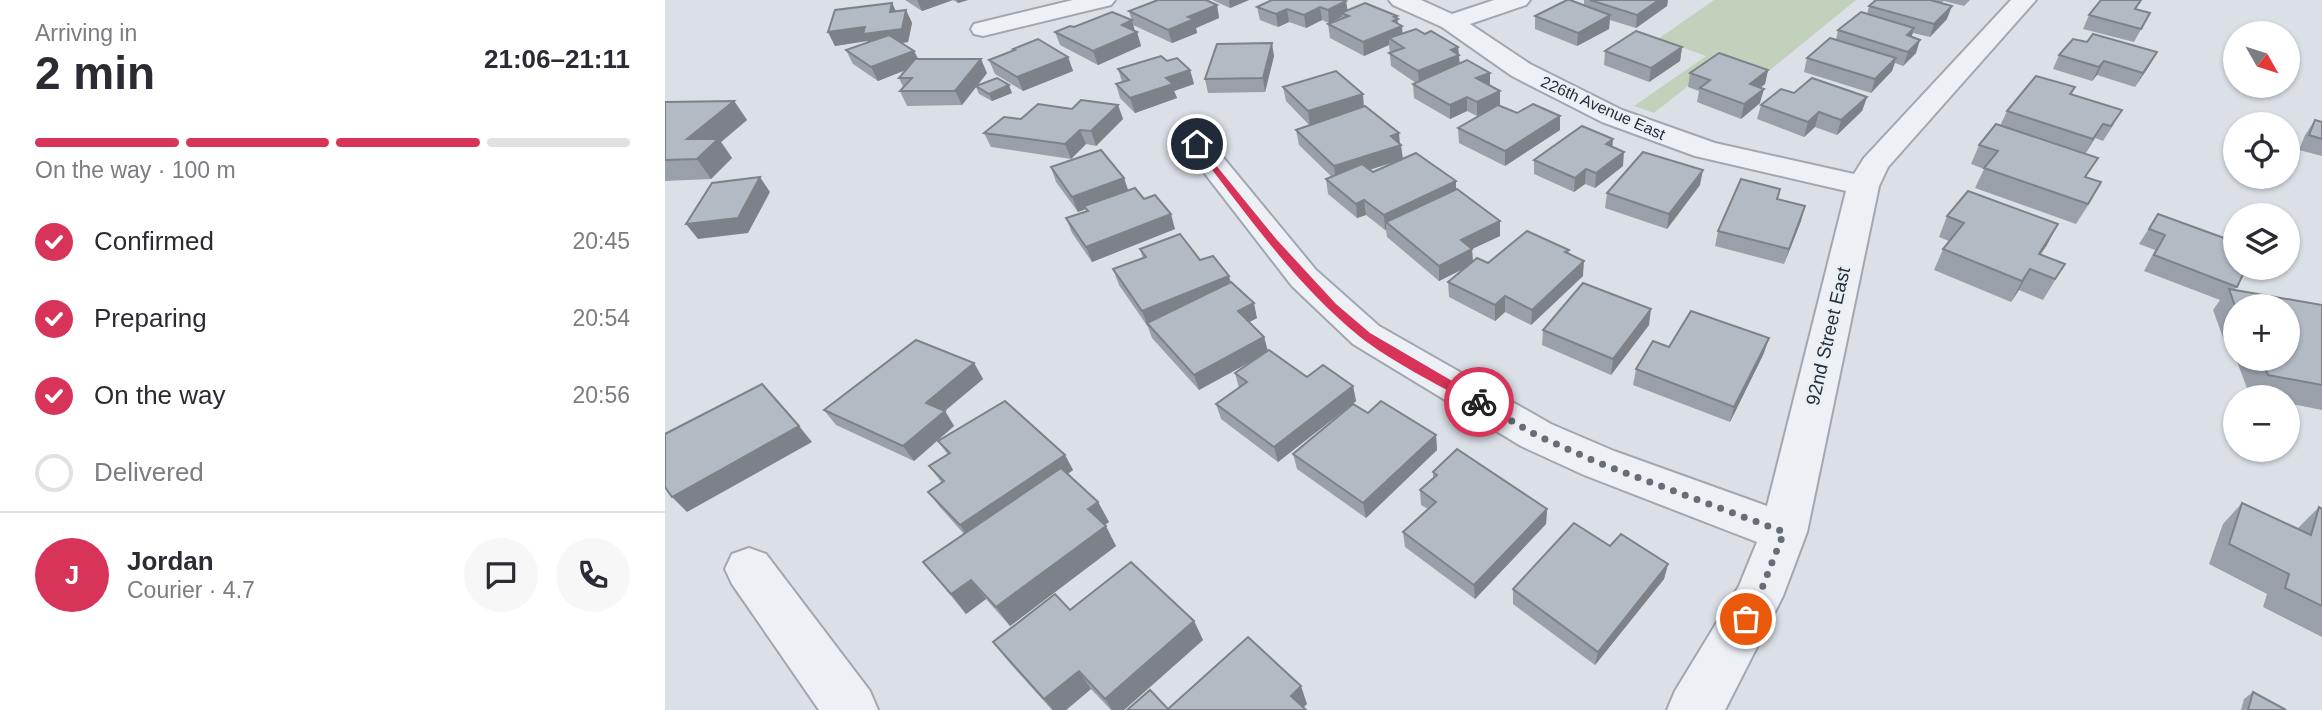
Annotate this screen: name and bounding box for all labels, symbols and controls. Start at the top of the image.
text: Arriving in [35,20,137,46]
north arrow [2223,21,2299,98]
map controls [2223,21,2300,462]
text: 21:06–21:11 [484,44,630,74]
text: 2 min [35,47,155,99]
street label: 226th Avenue East [1538,73,1668,143]
button: locate [2223,112,2300,189]
pin [1167,114,1227,174]
icon: home [1178,125,1216,163]
text: On the way · 100 m [35,157,236,183]
button: layers [2223,203,2300,280]
icon: check [35,223,73,261]
text: Confirmed [94,226,214,256]
text: 20:45 [572,228,630,254]
street label: 92nd Street East [1802,264,1854,407]
button: + [2223,294,2300,371]
icon: check [35,300,73,338]
text: Preparing [94,303,207,333]
text: 20:54 [572,305,630,331]
courier [1444,367,1514,437]
icon: check [35,377,73,415]
text: On the way [94,380,226,410]
text: 20:56 [572,382,630,408]
icon: bike [1460,383,1498,421]
button: − [2223,385,2300,462]
text: Delivered [94,457,204,487]
button: chat [464,538,538,612]
button: phone [556,538,630,612]
text: Jordan [127,546,214,576]
text: J [65,560,79,590]
text: Courier · 4.7 [127,577,255,603]
pin [1716,589,1776,649]
icon: bag [1727,600,1765,638]

